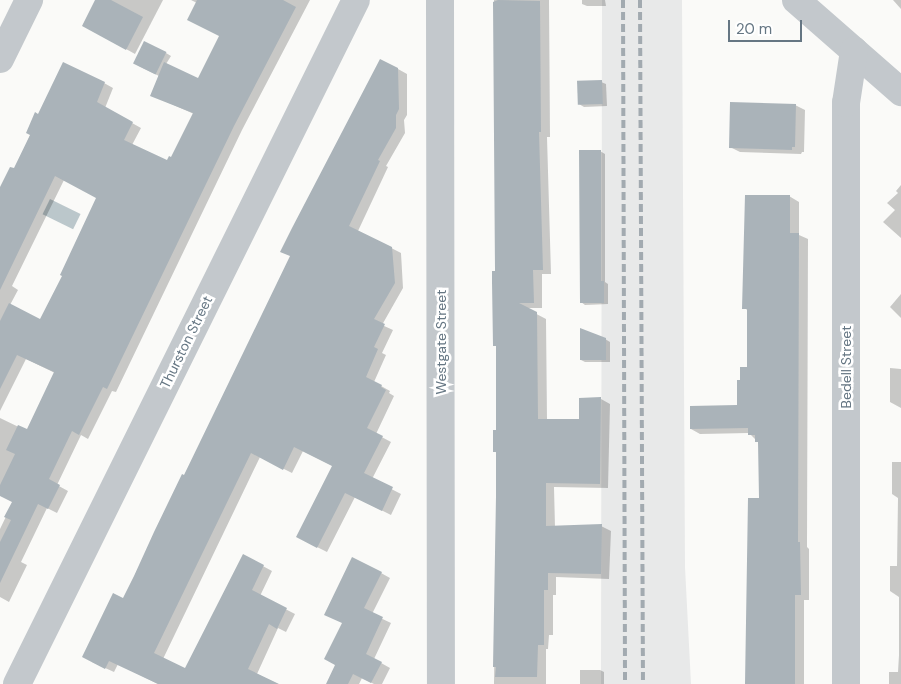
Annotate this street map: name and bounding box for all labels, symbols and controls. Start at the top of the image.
scale bar [731,10,805,42]
text: 20 m [736,19,772,39]
street label: Westgate Street [433,290,449,394]
street label: Thurston Street [156,293,216,391]
street label: Bedell Street [838,326,854,408]

